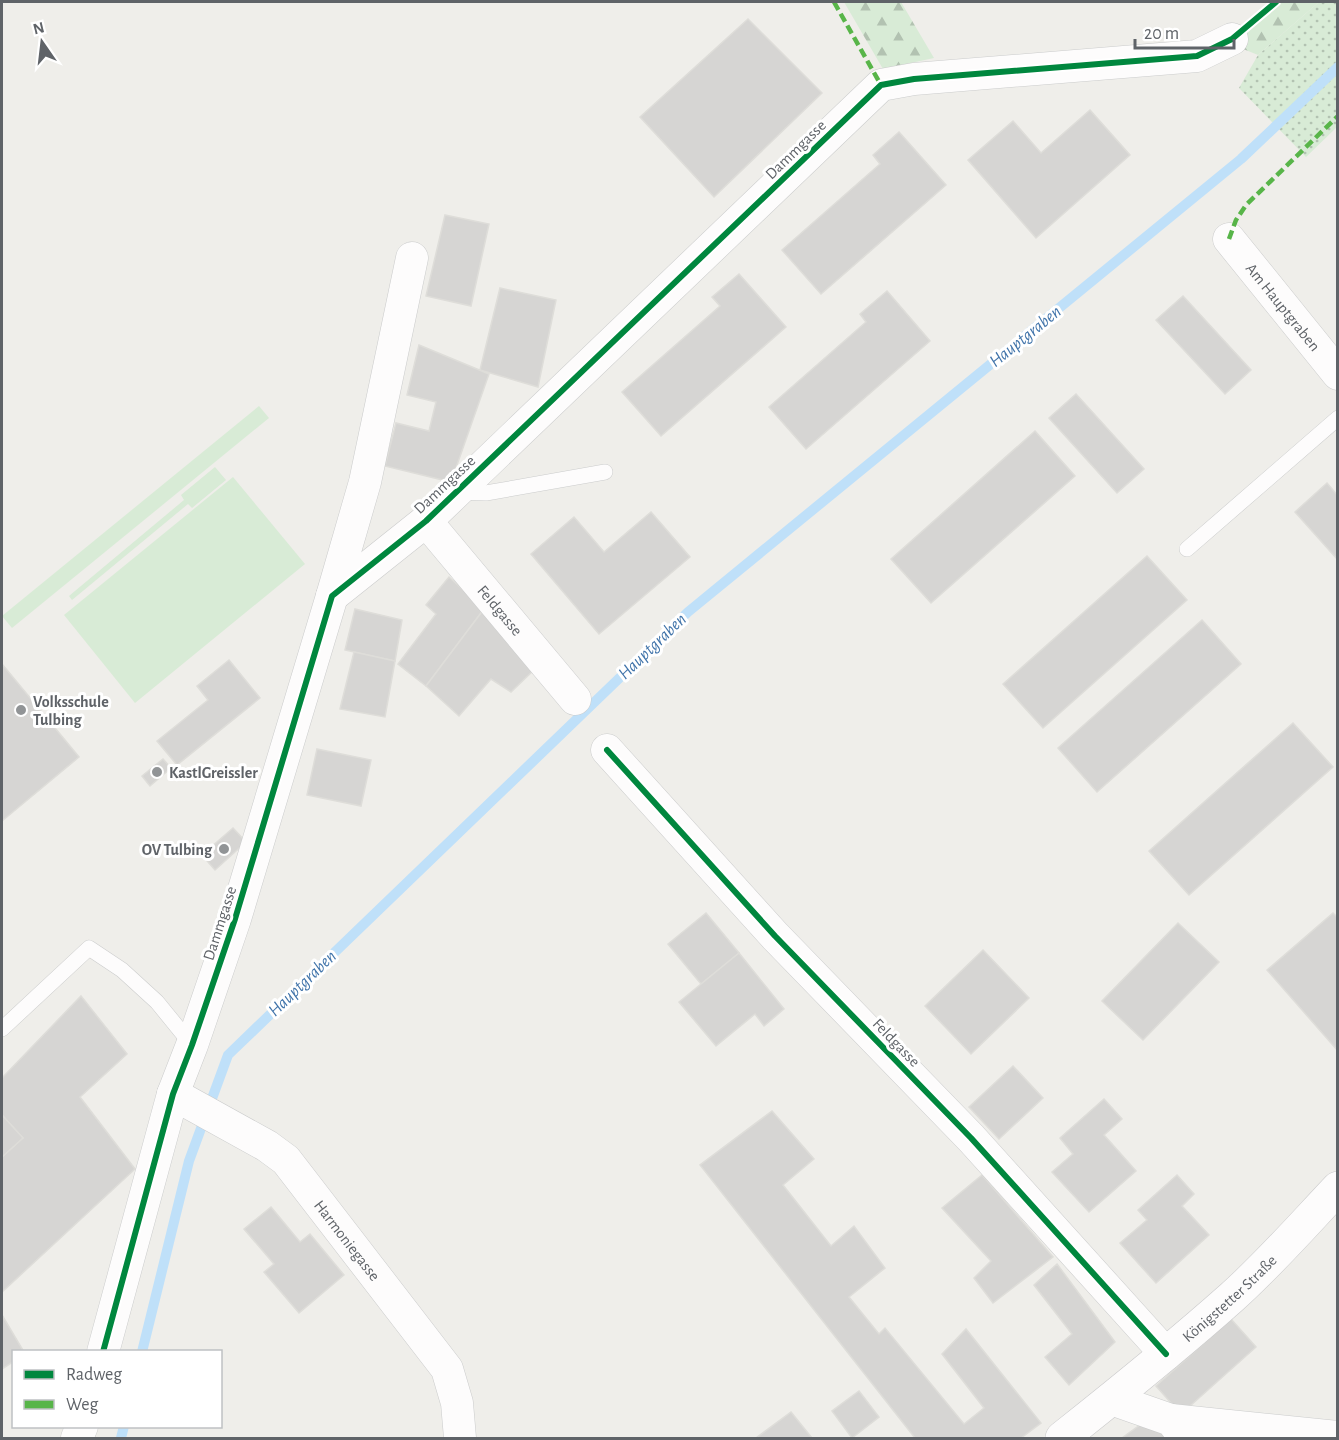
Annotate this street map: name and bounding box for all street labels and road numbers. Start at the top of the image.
street label: Dammgasse [762,117,829,182]
street label: Am Hauptgraben [1243,260,1323,354]
street label: Dammgasse [411,453,478,517]
street label: Feldgasse [474,582,525,639]
street label: Dammgasse [200,884,239,962]
street label: Feldgasse [870,1015,923,1070]
street label: Harmoniegasse [311,1197,383,1284]
street label: Königstetter Straße [1180,1252,1280,1345]

